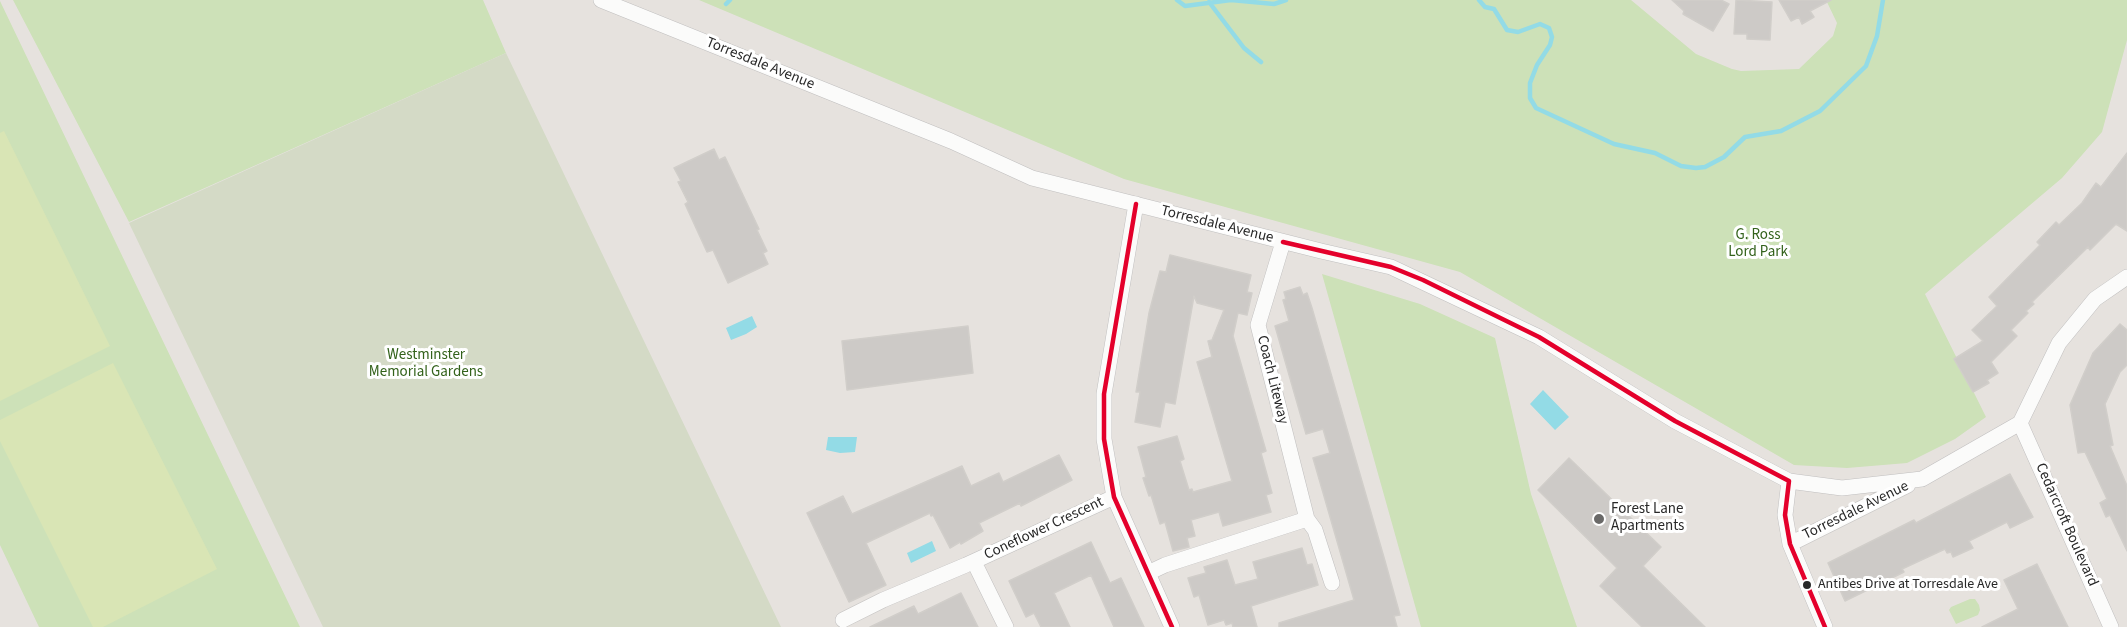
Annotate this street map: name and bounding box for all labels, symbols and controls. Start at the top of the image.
street label: Torresdale Avenue [703,34,817,94]
street label: Torresdale Avenue [1159,202,1275,248]
park label: G. Ross Lord Park [1728,227,1788,262]
street label: Coach Liteway [1252,334,1292,426]
park label: Westminster Memorial Gardens [369,347,483,382]
street label: Cedarcroft Boulevard [2031,461,2101,589]
street label: Torresdale Avenue [1800,478,1912,544]
street label: Coneflower Crescent [981,493,1107,565]
place label: Forest Lane Apartments [1611,501,1684,536]
marker: Forest Lane Apartments [1592,512,1606,526]
place label: Antibes Drive at Torresdale Ave [1818,577,1998,593]
marker: Antibes Drive at Torresdale Ave [1801,579,1813,591]

